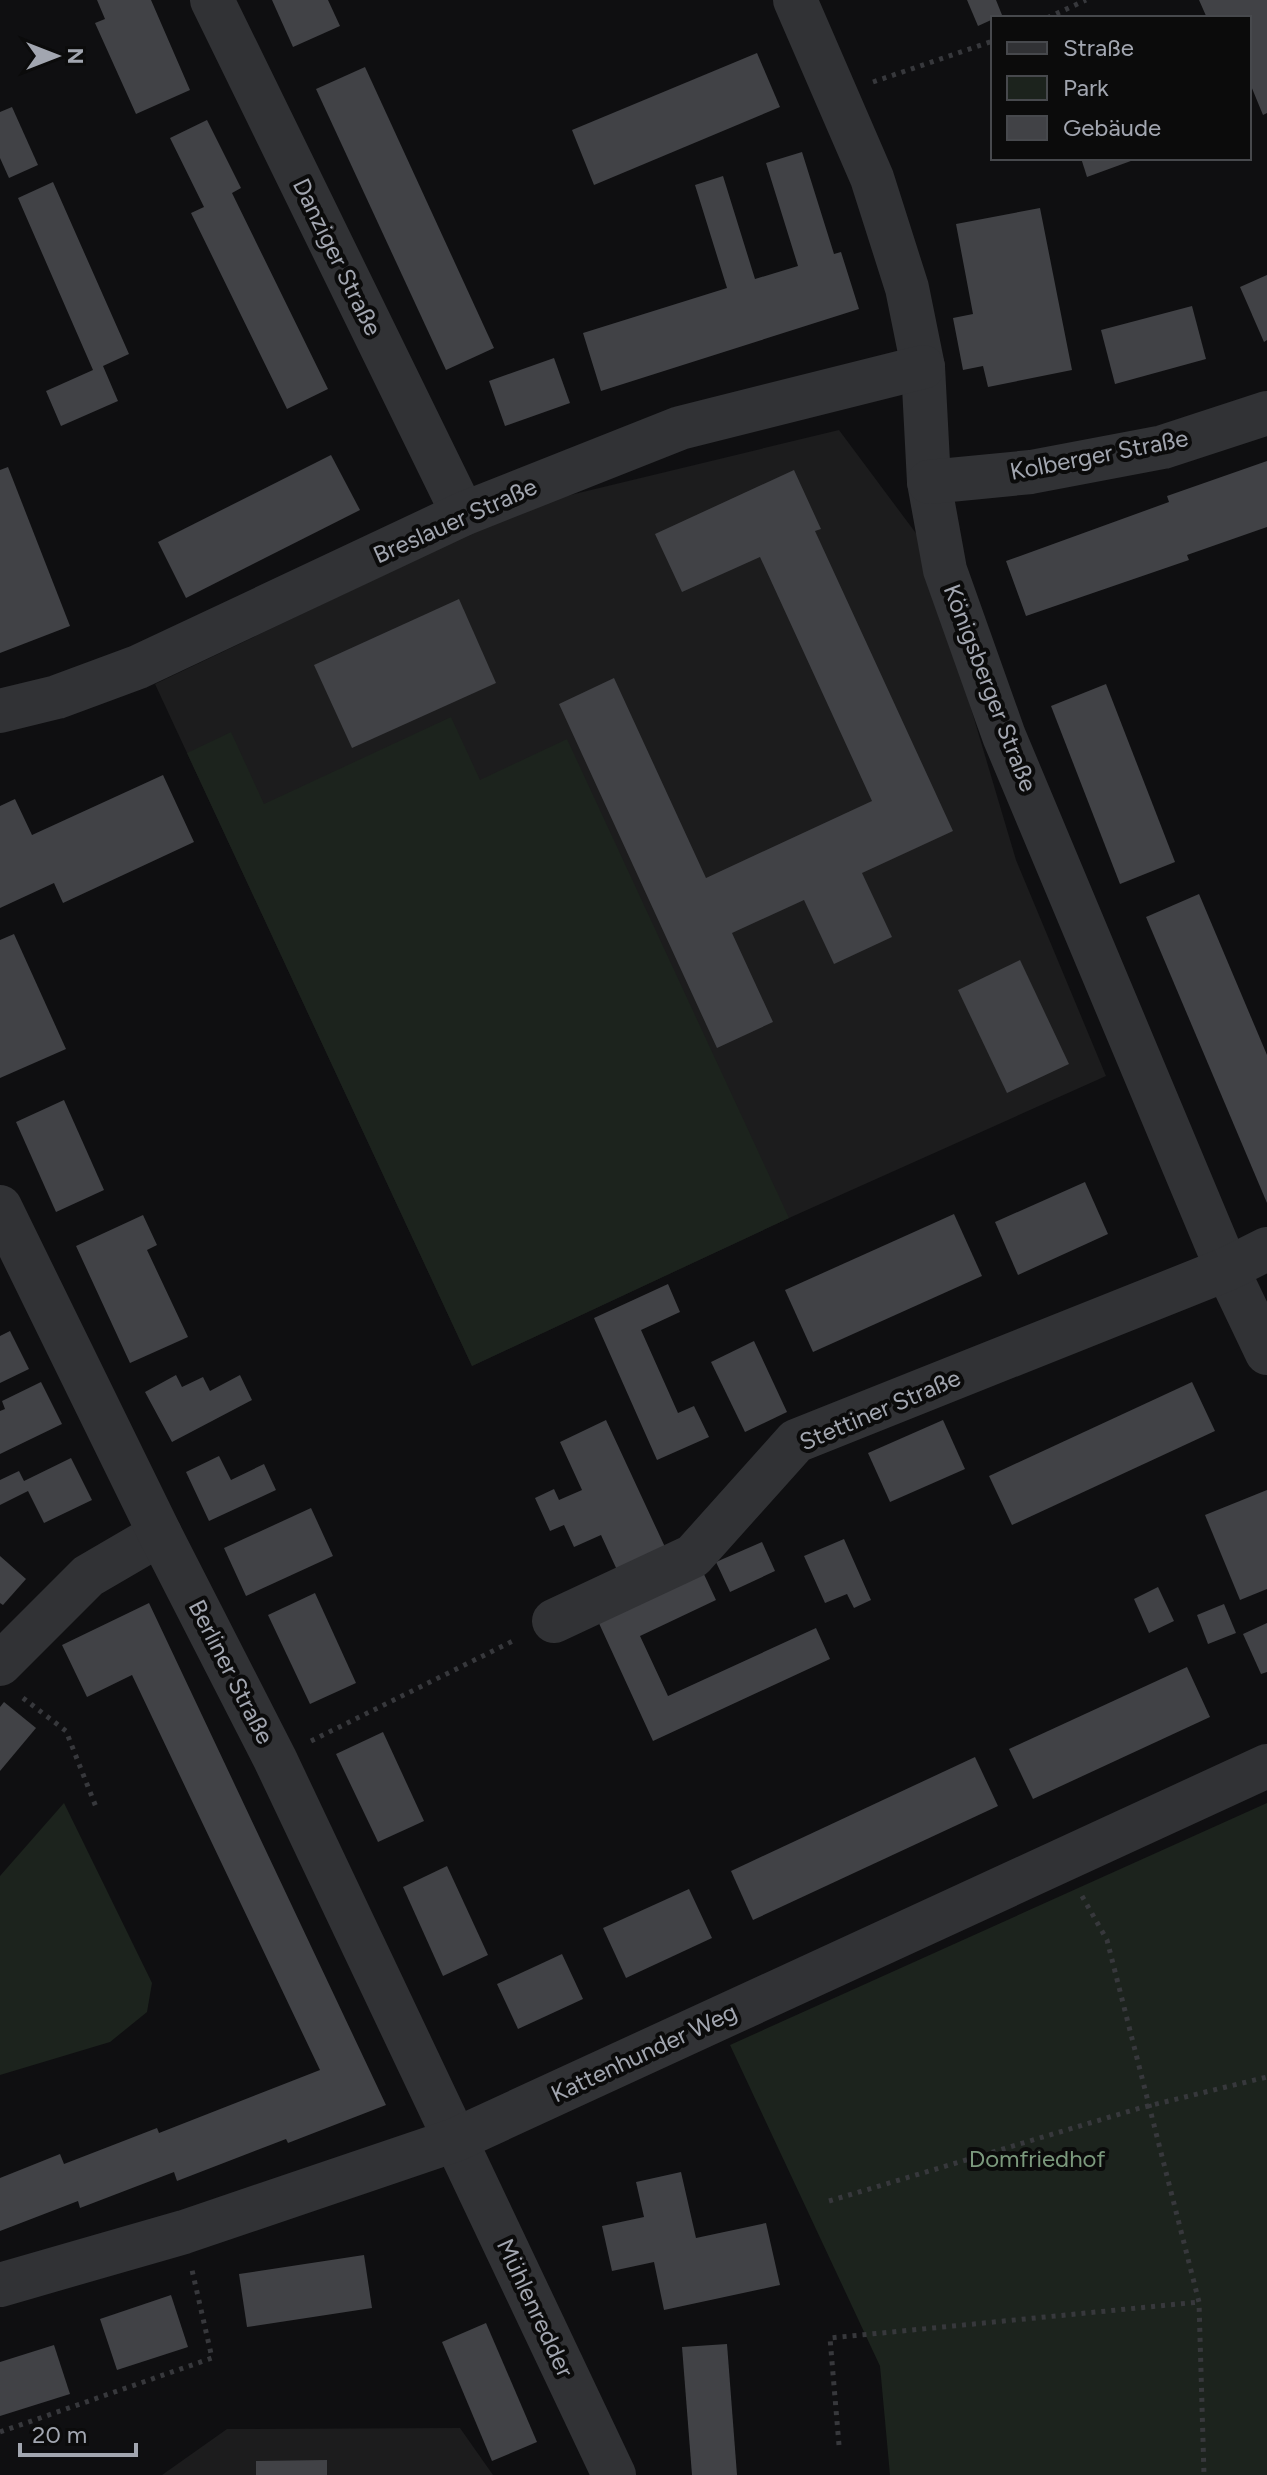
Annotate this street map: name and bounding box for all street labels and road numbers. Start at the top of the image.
street label: Danziger Straße [287,173,388,340]
street label: Kolberger Straße [1007,423,1190,486]
street label: Breslauer Straße [369,472,541,570]
street label: Königsberger Straße [938,580,1043,796]
street label: Stettiner Straße [795,1363,965,1456]
street label: Berliner Straße [183,1595,280,1749]
street label: Kattenhunder Weg [546,1997,741,2108]
street label: Mühlenredder [491,2234,580,2382]

